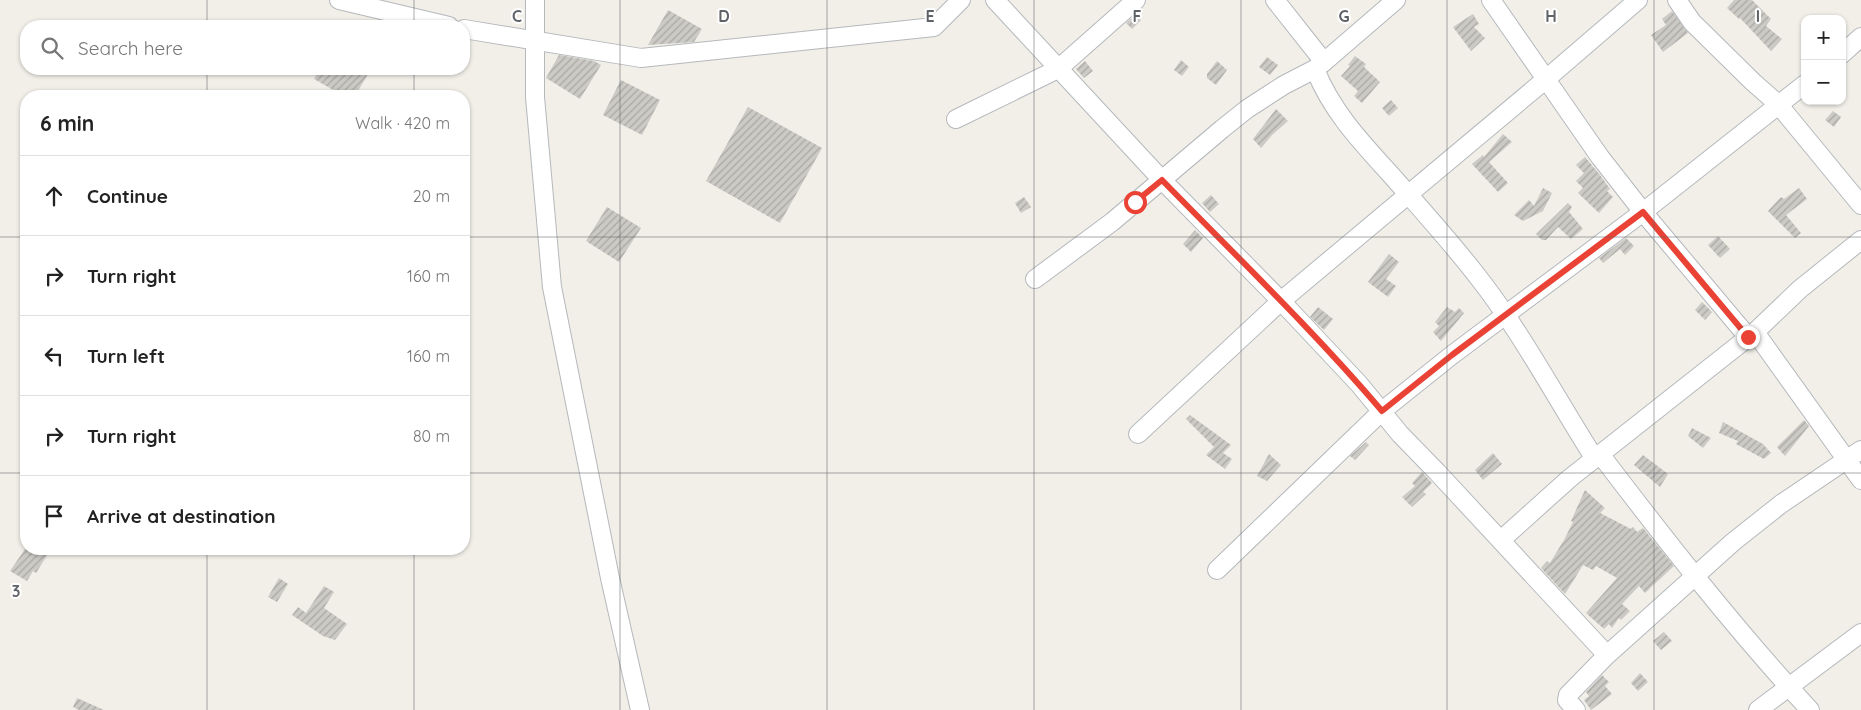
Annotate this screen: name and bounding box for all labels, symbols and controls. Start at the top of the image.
text: C [512,6,522,26]
text: D [718,6,730,26]
text: E [925,6,935,26]
text: F [1133,6,1142,26]
text: G [1338,6,1350,26]
text: H [1545,6,1557,26]
text: I [1756,6,1760,26]
map controls [1801,15,1846,105]
button: + [1801,15,1846,60]
search box [20,20,470,75]
icon: search [38,34,66,62]
text: Search here [78,36,183,60]
button: − [1801,60,1846,105]
text: 6 min [40,110,94,136]
text: Walk · 420 m [355,113,450,133]
icon: ahead [40,182,68,210]
text: Continue [87,184,168,208]
text: 20 m [413,186,450,206]
route start [1124,191,1147,214]
icon: right [40,262,68,290]
text: Turn right [87,264,176,288]
text: 160 m [407,266,450,286]
route end [1737,326,1760,349]
icon: left [40,342,68,370]
text: Turn left [87,344,165,368]
text: 160 m [407,346,450,366]
icon: right [40,422,68,450]
text: Turn right [87,424,176,448]
text: 80 m [413,426,450,446]
icon: arrive [40,502,68,530]
text: Arrive at destination [87,504,276,528]
text: 3 [12,581,20,601]

